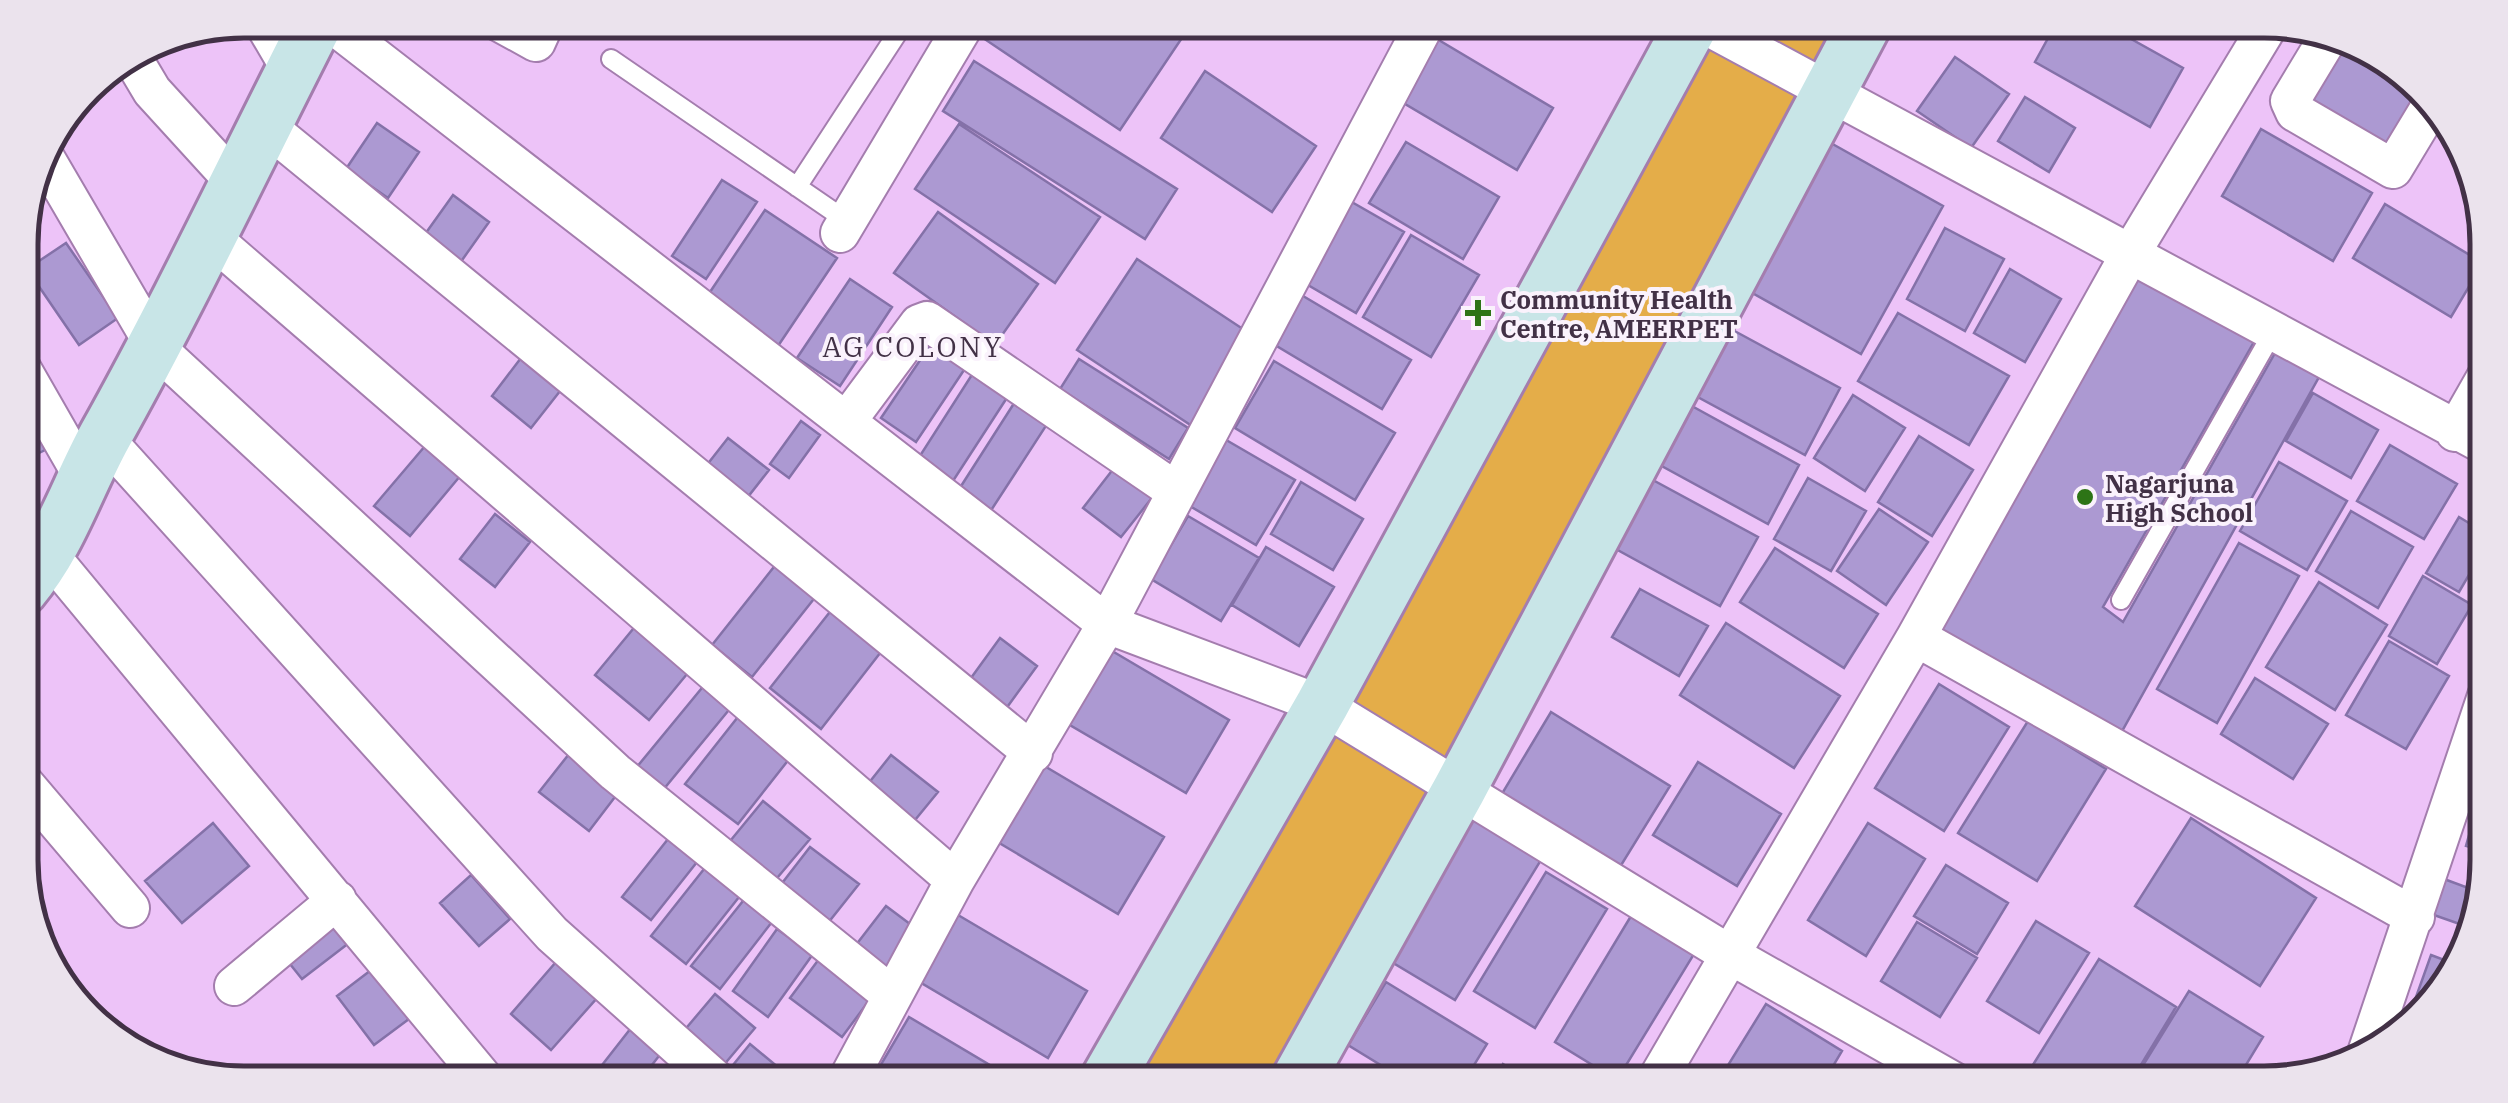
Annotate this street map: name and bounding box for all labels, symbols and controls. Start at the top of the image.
place label: Community Health Centre, AMEERPET [1500,283,1738,345]
marker: Community Health Centre, AMEERPET [1465,300,1491,326]
district label: AG COLONY [822,328,1004,365]
place label: Nagarjuna High School [2105,467,2253,529]
marker: Nagarjuna High School [2074,486,2096,508]

